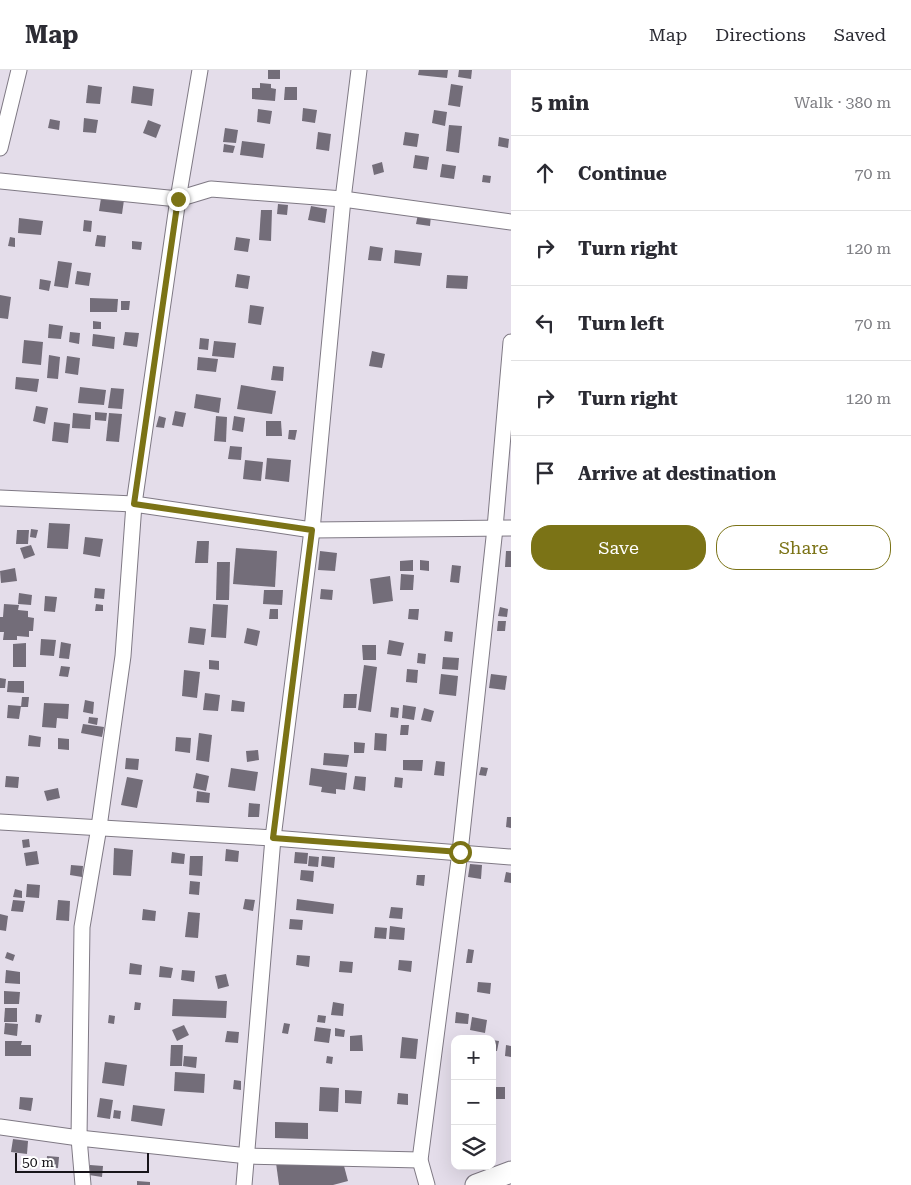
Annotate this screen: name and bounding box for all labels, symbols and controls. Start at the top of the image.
text: Map [25,21,79,49]
text: Map [649,24,687,45]
text: Directions [715,24,806,45]
text: Saved [834,24,886,45]
text: 5 min [531,91,589,115]
text: Walk · 380 m [794,93,891,112]
icon: ahead [531,159,559,187]
text: Continue [578,162,667,185]
text: 70 m [854,164,891,183]
route end [167,188,190,211]
icon: right [531,234,559,262]
text: Turn right [578,237,678,260]
text: 120 m [845,239,891,258]
icon: left [531,309,559,337]
text: Turn left [578,312,664,335]
text: 70 m [854,314,891,333]
icon: right [531,384,559,412]
text: Turn right [578,387,678,410]
text: 120 m [845,389,891,408]
icon: arrive [531,459,559,487]
text: Arrive at destination [578,462,776,485]
button: Save [531,525,706,570]
button: Share [716,525,891,570]
route start [449,841,472,864]
map controls [451,1035,496,1170]
button: + [451,1035,496,1080]
button: − [451,1080,496,1125]
button: layers [451,1125,496,1170]
scale bar [15,1150,149,1173]
text: 50 m [22,1154,54,1170]

